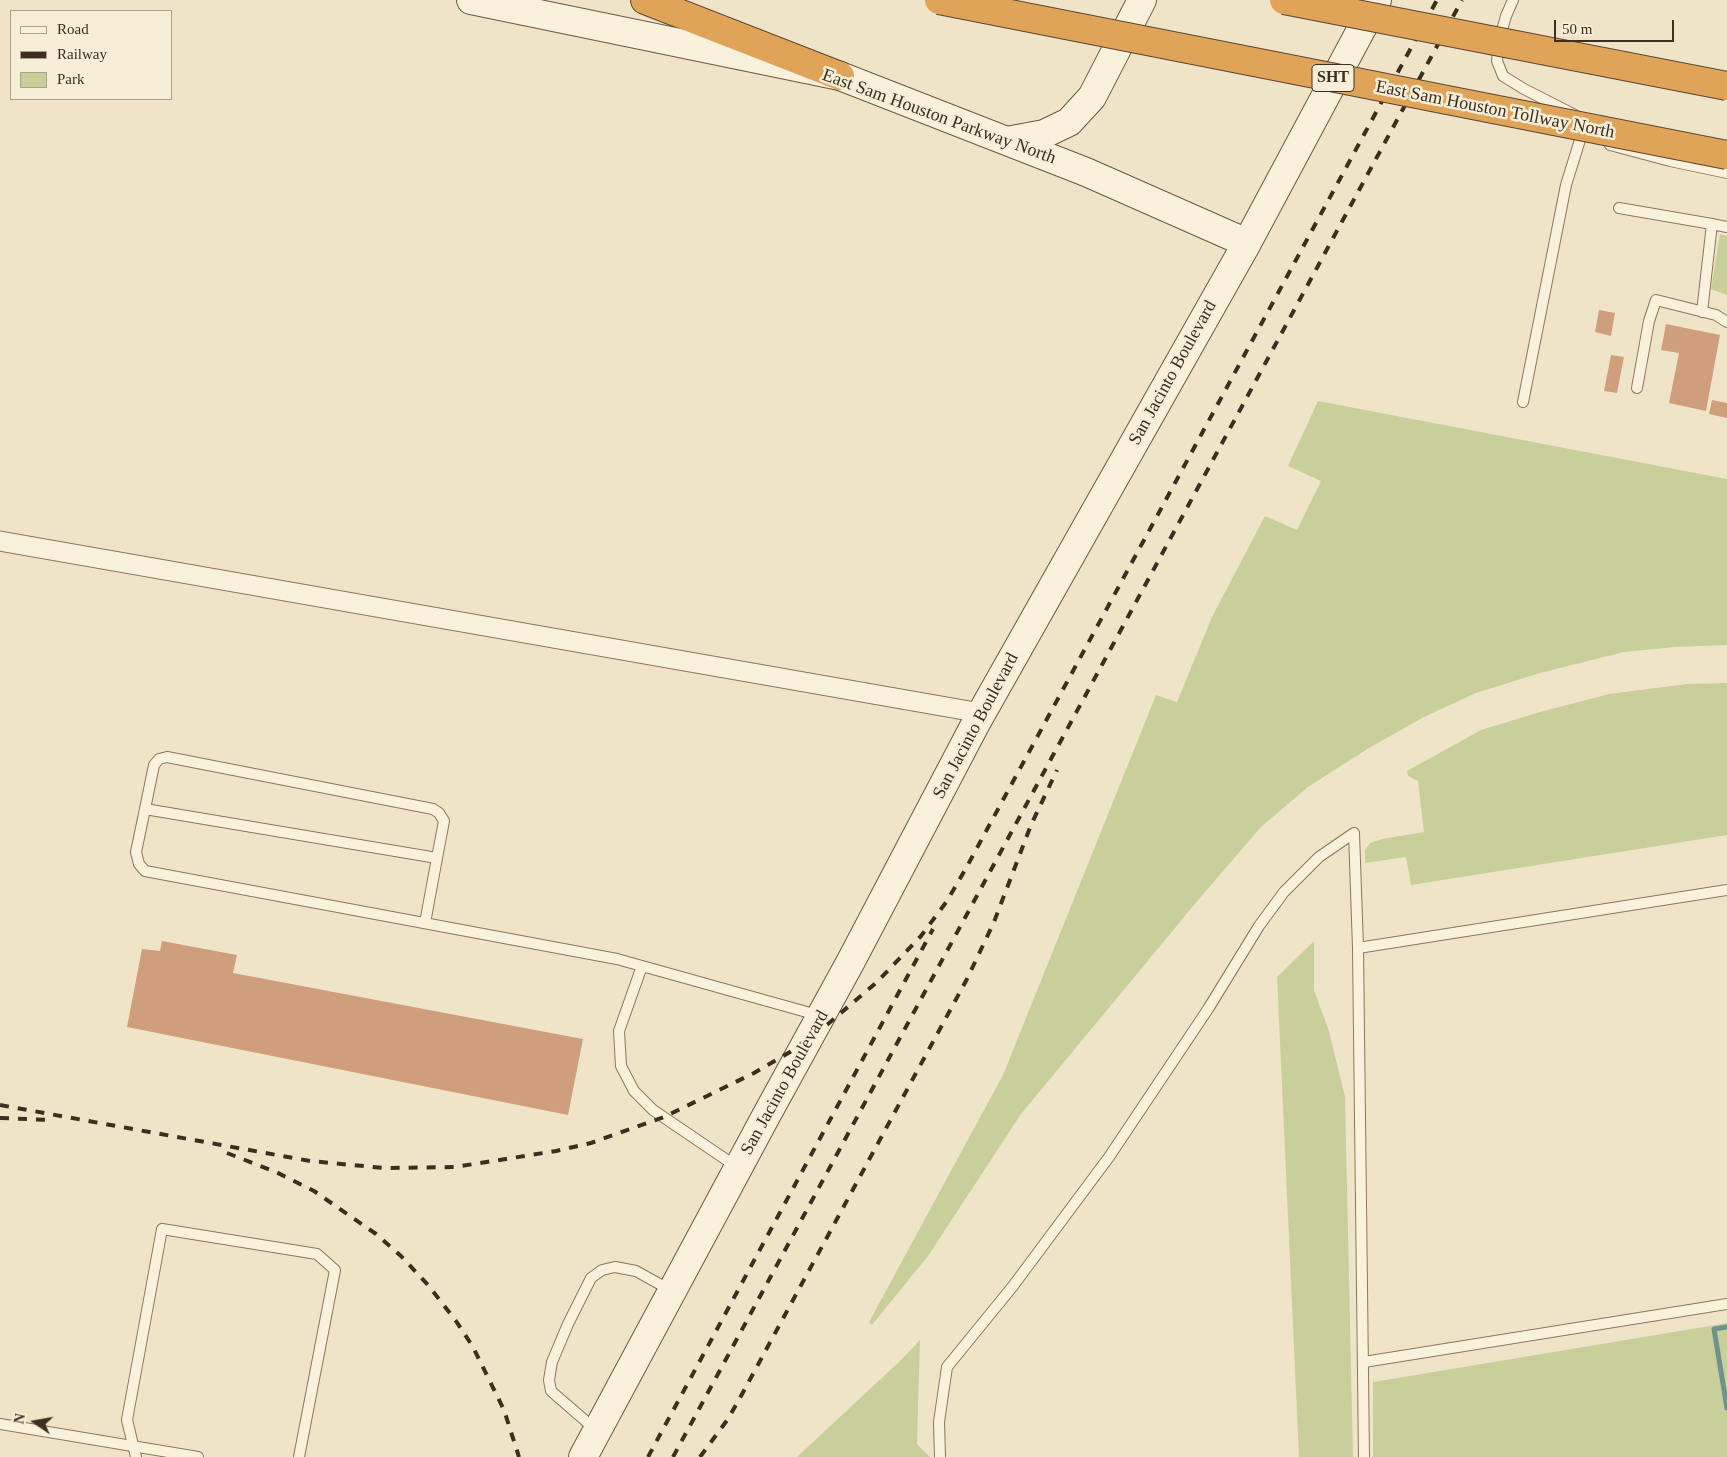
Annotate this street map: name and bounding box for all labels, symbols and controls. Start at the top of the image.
legend [10,10,172,100]
scale bar [1557,10,1677,42]
text: Road [57,21,89,37]
text: 50 m [1562,21,1592,37]
text: Railway [57,46,107,62]
road number: SHT [1312,64,1354,92]
street label: East Sam Houston Parkway North [819,65,1059,169]
text: Park [57,71,85,87]
street label: East Sam Houston Tollway North [1374,76,1616,144]
street label: San Jacinto Boulevard [1124,297,1222,449]
street label: San Jacinto Boulevard [928,649,1024,803]
street label: San Jacinto Boulevard [736,1007,834,1159]
north arrow [10,1397,60,1447]
text: N [11,1412,28,1425]

